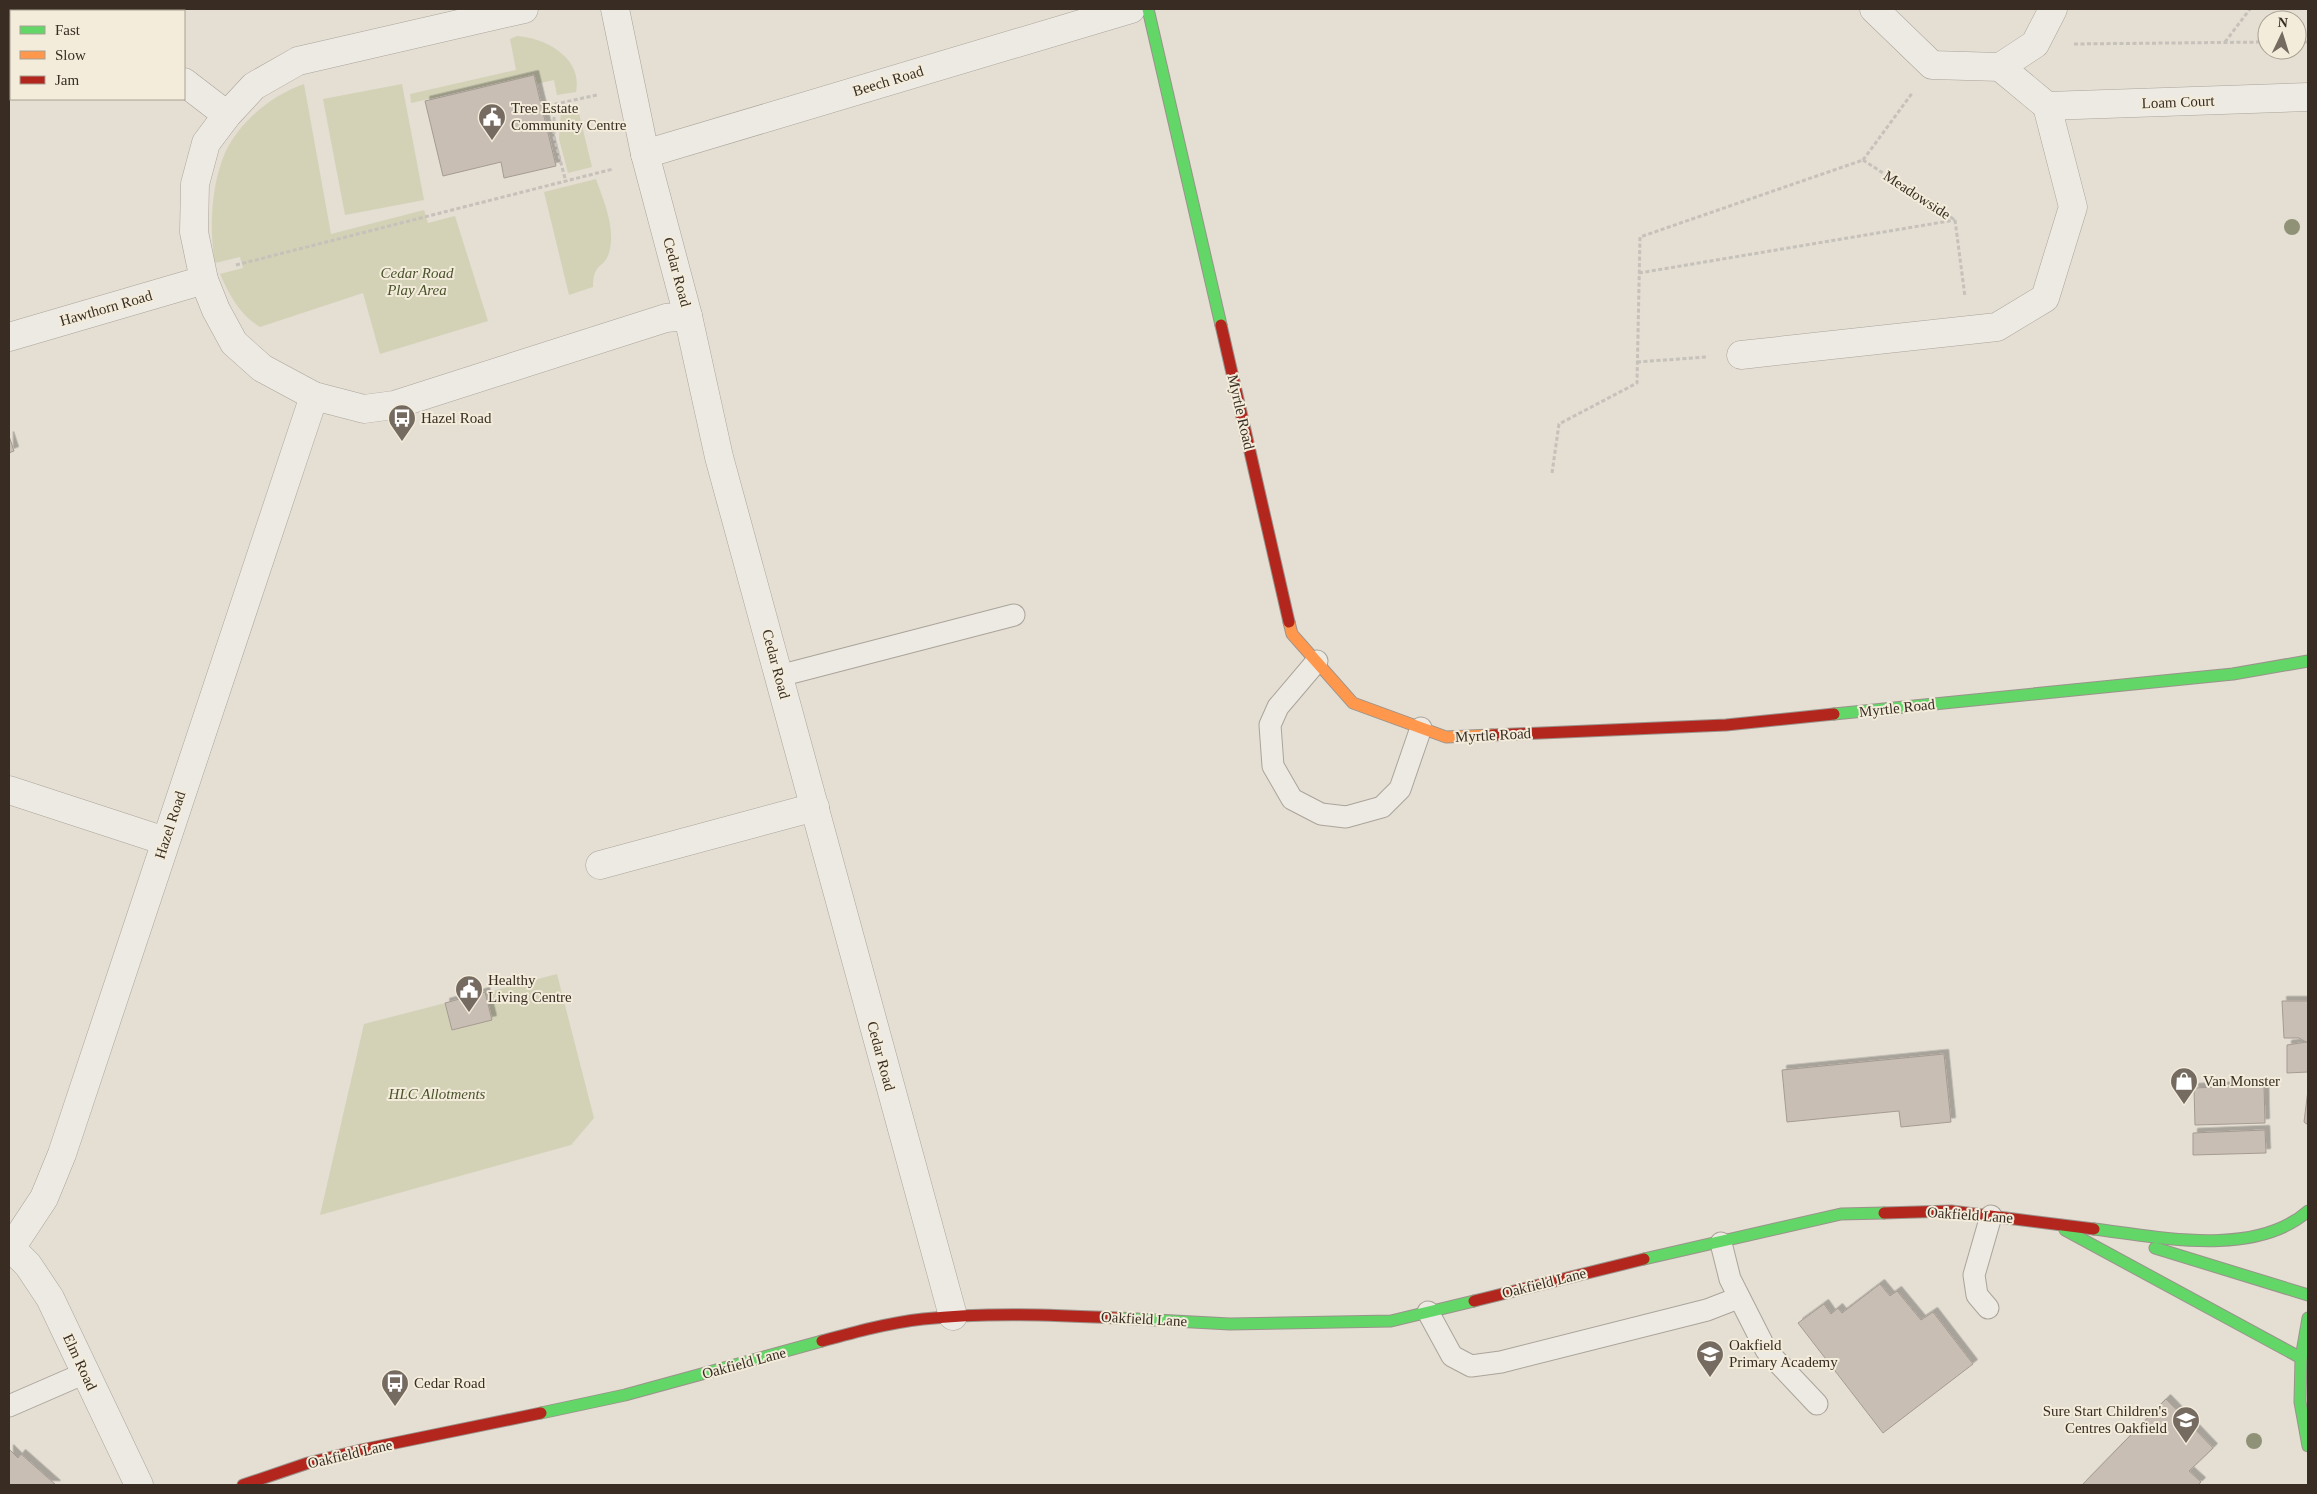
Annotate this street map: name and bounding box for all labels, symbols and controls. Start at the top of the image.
legend [10,10,185,100]
north arrow [2257,10,2307,60]
text: N [2277,15,2288,30]
text: Fast [55,22,81,38]
text: Slow [55,47,86,63]
street label: Beech Road [851,63,926,99]
text: Jam [55,72,79,88]
street label: Loam Court [2141,93,2216,111]
place label: Tree Estate Community Centre [511,100,627,133]
public building icon: Tree Estate Community Centre [477,102,507,141]
street label: Meadowside [1880,167,1954,223]
street label: Cedar Road [660,236,694,309]
park label: Cedar Road Play Area [381,265,454,298]
street label: Hawthorn Road [58,287,155,329]
street label: Myrtle Road [1225,373,1257,451]
bus stop icon: Hazel Road [387,403,417,442]
place label: Hazel Road [421,410,492,426]
street label: Cedar Road [759,628,793,701]
street label: Myrtle Road [1858,696,1936,720]
street label: Myrtle Road [1455,725,1532,745]
street label: Hazel Road [152,789,189,861]
place label: Healthy Living Centre [488,972,572,1005]
public building icon: Healthy Living Centre [454,974,484,1013]
street label: Cedar Road [864,1020,898,1093]
shop icon: Van Monster [2169,1066,2199,1105]
place label: Van Monster [2203,1073,2280,1089]
park label: HLC Allotments [388,1086,486,1102]
street label: Oakfield Lane [1926,1204,2014,1226]
street label: Oakfield Lane [1500,1265,1588,1301]
street label: Oakfield Lane [1101,1309,1188,1329]
street label: Elm Road [60,1331,100,1393]
place label: Oakfield Primary Academy [1729,1337,1838,1370]
school or university icon: Oakfield Primary Academy [1695,1339,1725,1378]
street label: Oakfield Lane [700,1344,788,1382]
bus stop icon: Cedar Road [380,1368,410,1407]
place label: Cedar Road [414,1375,486,1391]
place label: Sure Start Children's Centres Oakfield [2043,1403,2167,1436]
school or university icon: Sure Start Children's Centres Oakfield [2171,1405,2201,1444]
street label: Oakfield Lane [306,1436,394,1471]

